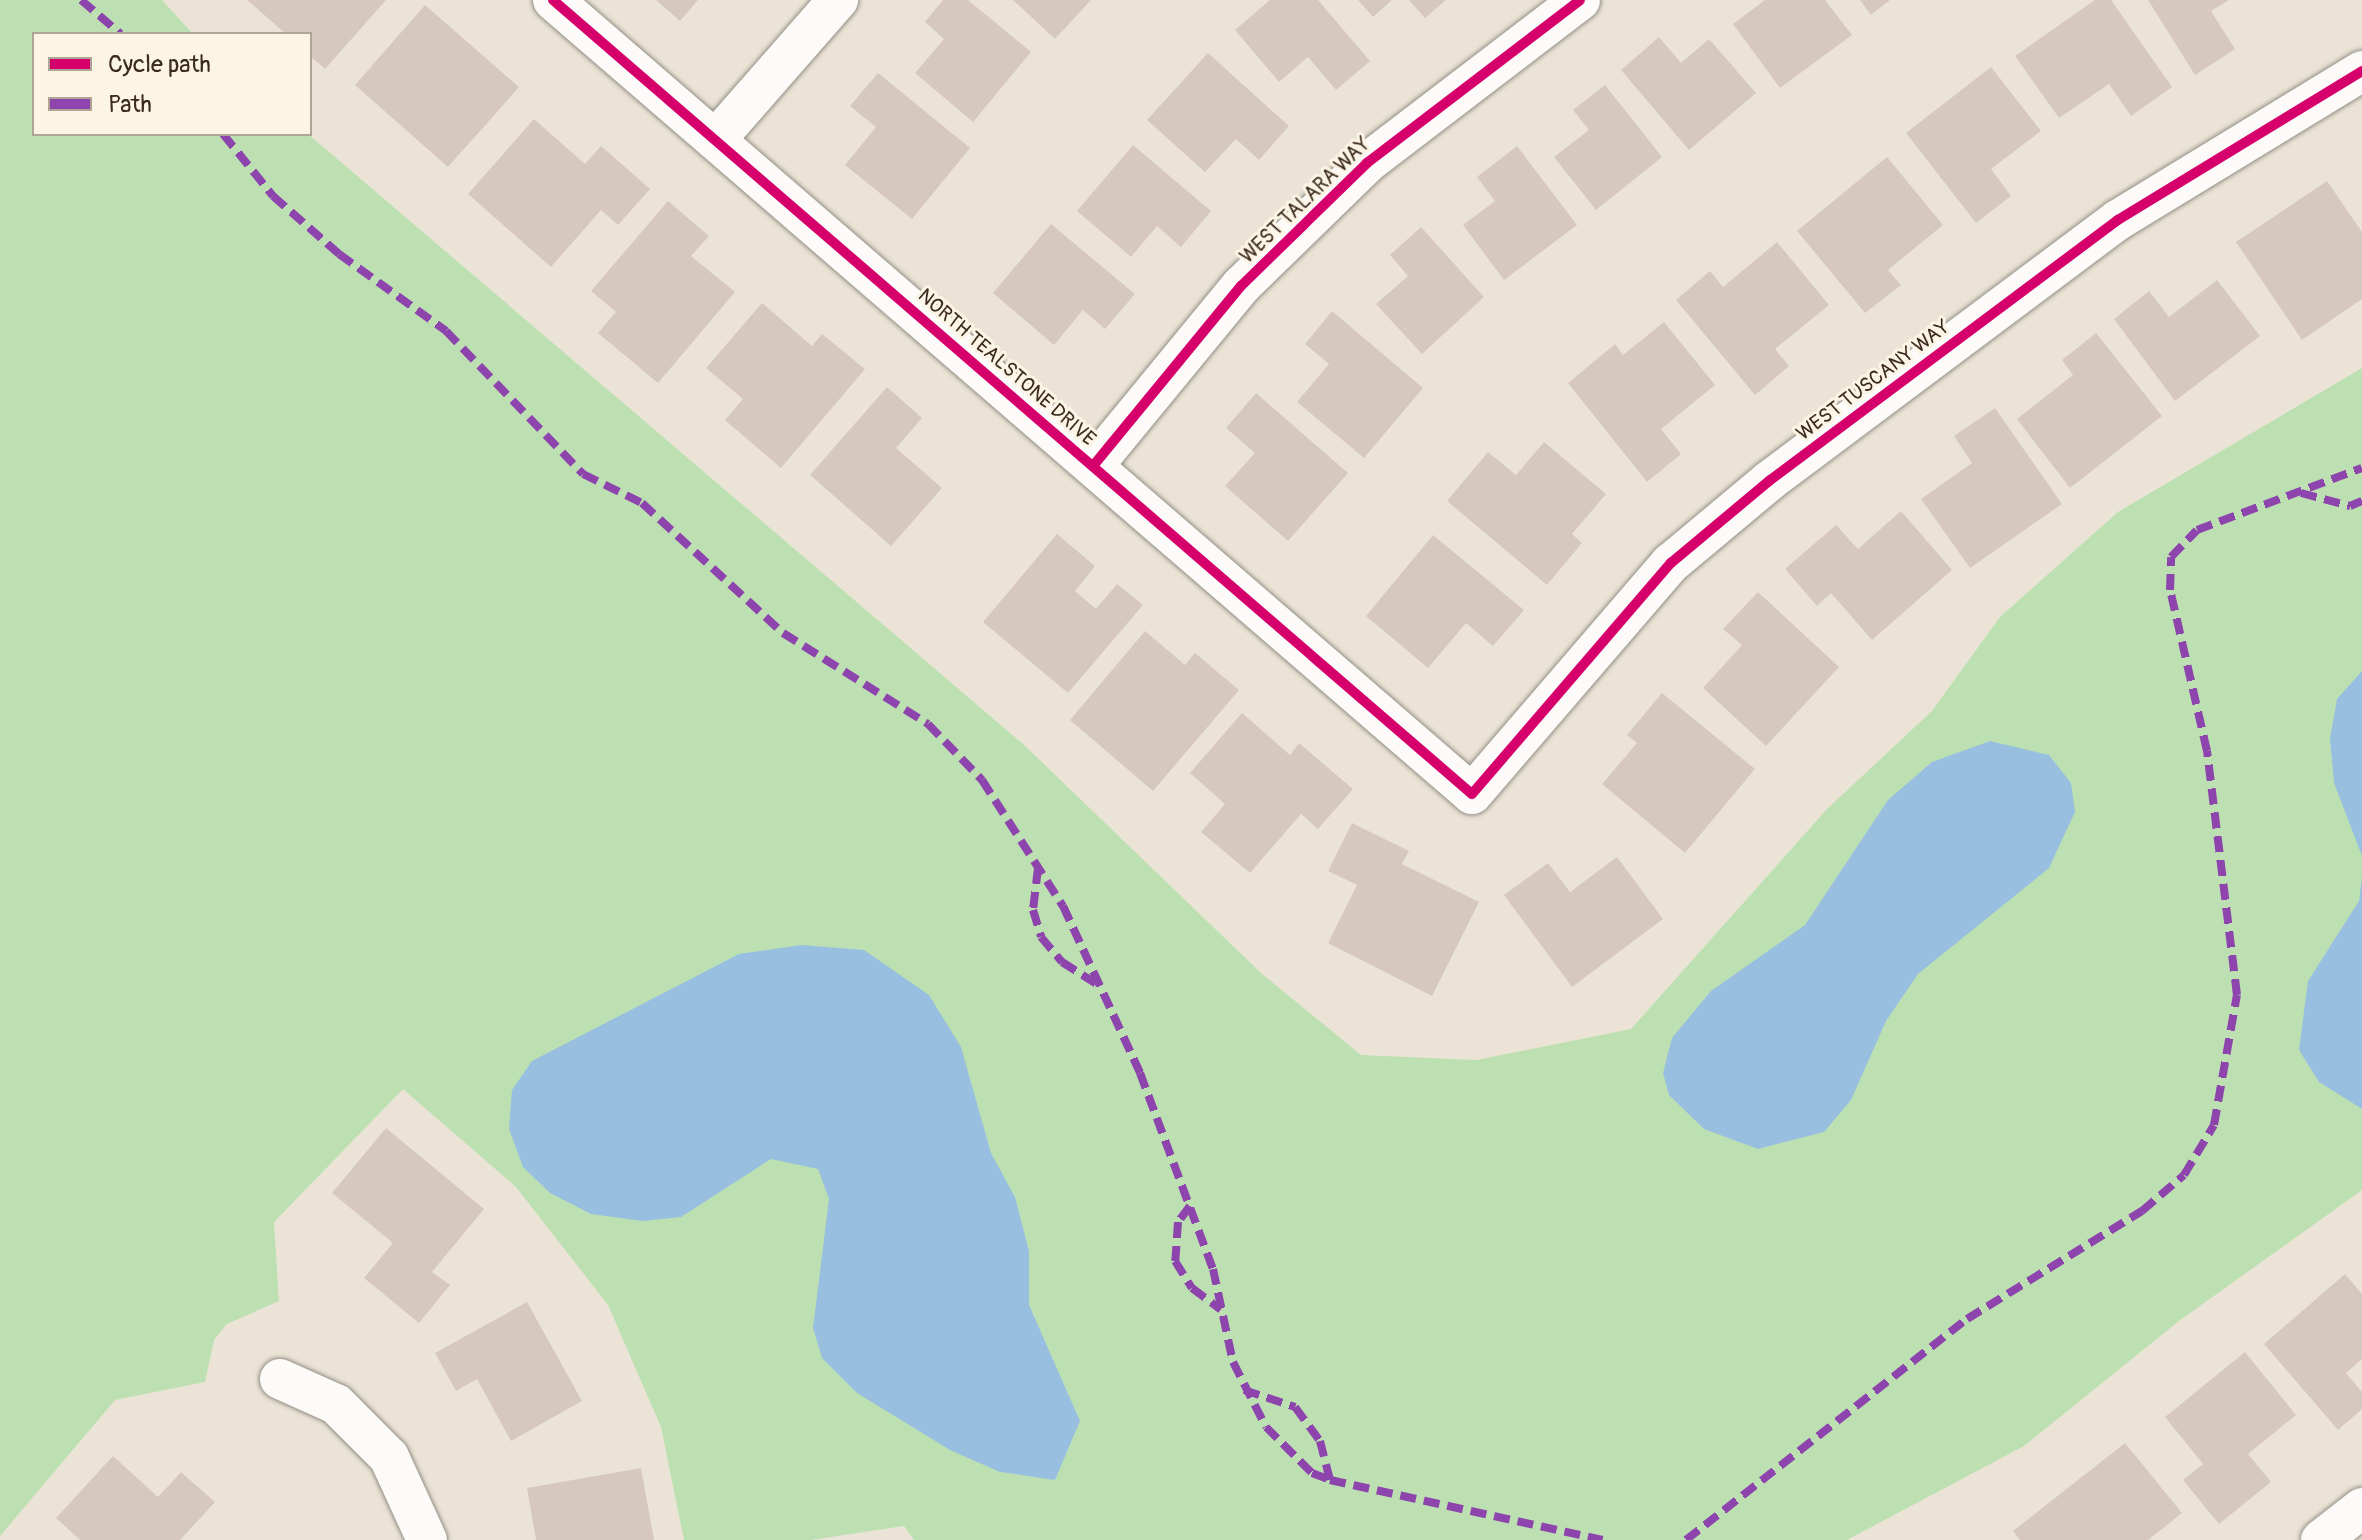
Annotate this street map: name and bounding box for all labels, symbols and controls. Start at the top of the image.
legend [32,32,312,136]
text: Cycle path [108,50,211,79]
text: Path [108,90,152,119]
street label: WEST TALARA WAY [1235,132,1375,268]
street label: NORTH TEALSTONE DRIVE [913,283,1101,451]
street label: WEST TUSCANY WAY [1792,314,1954,446]

